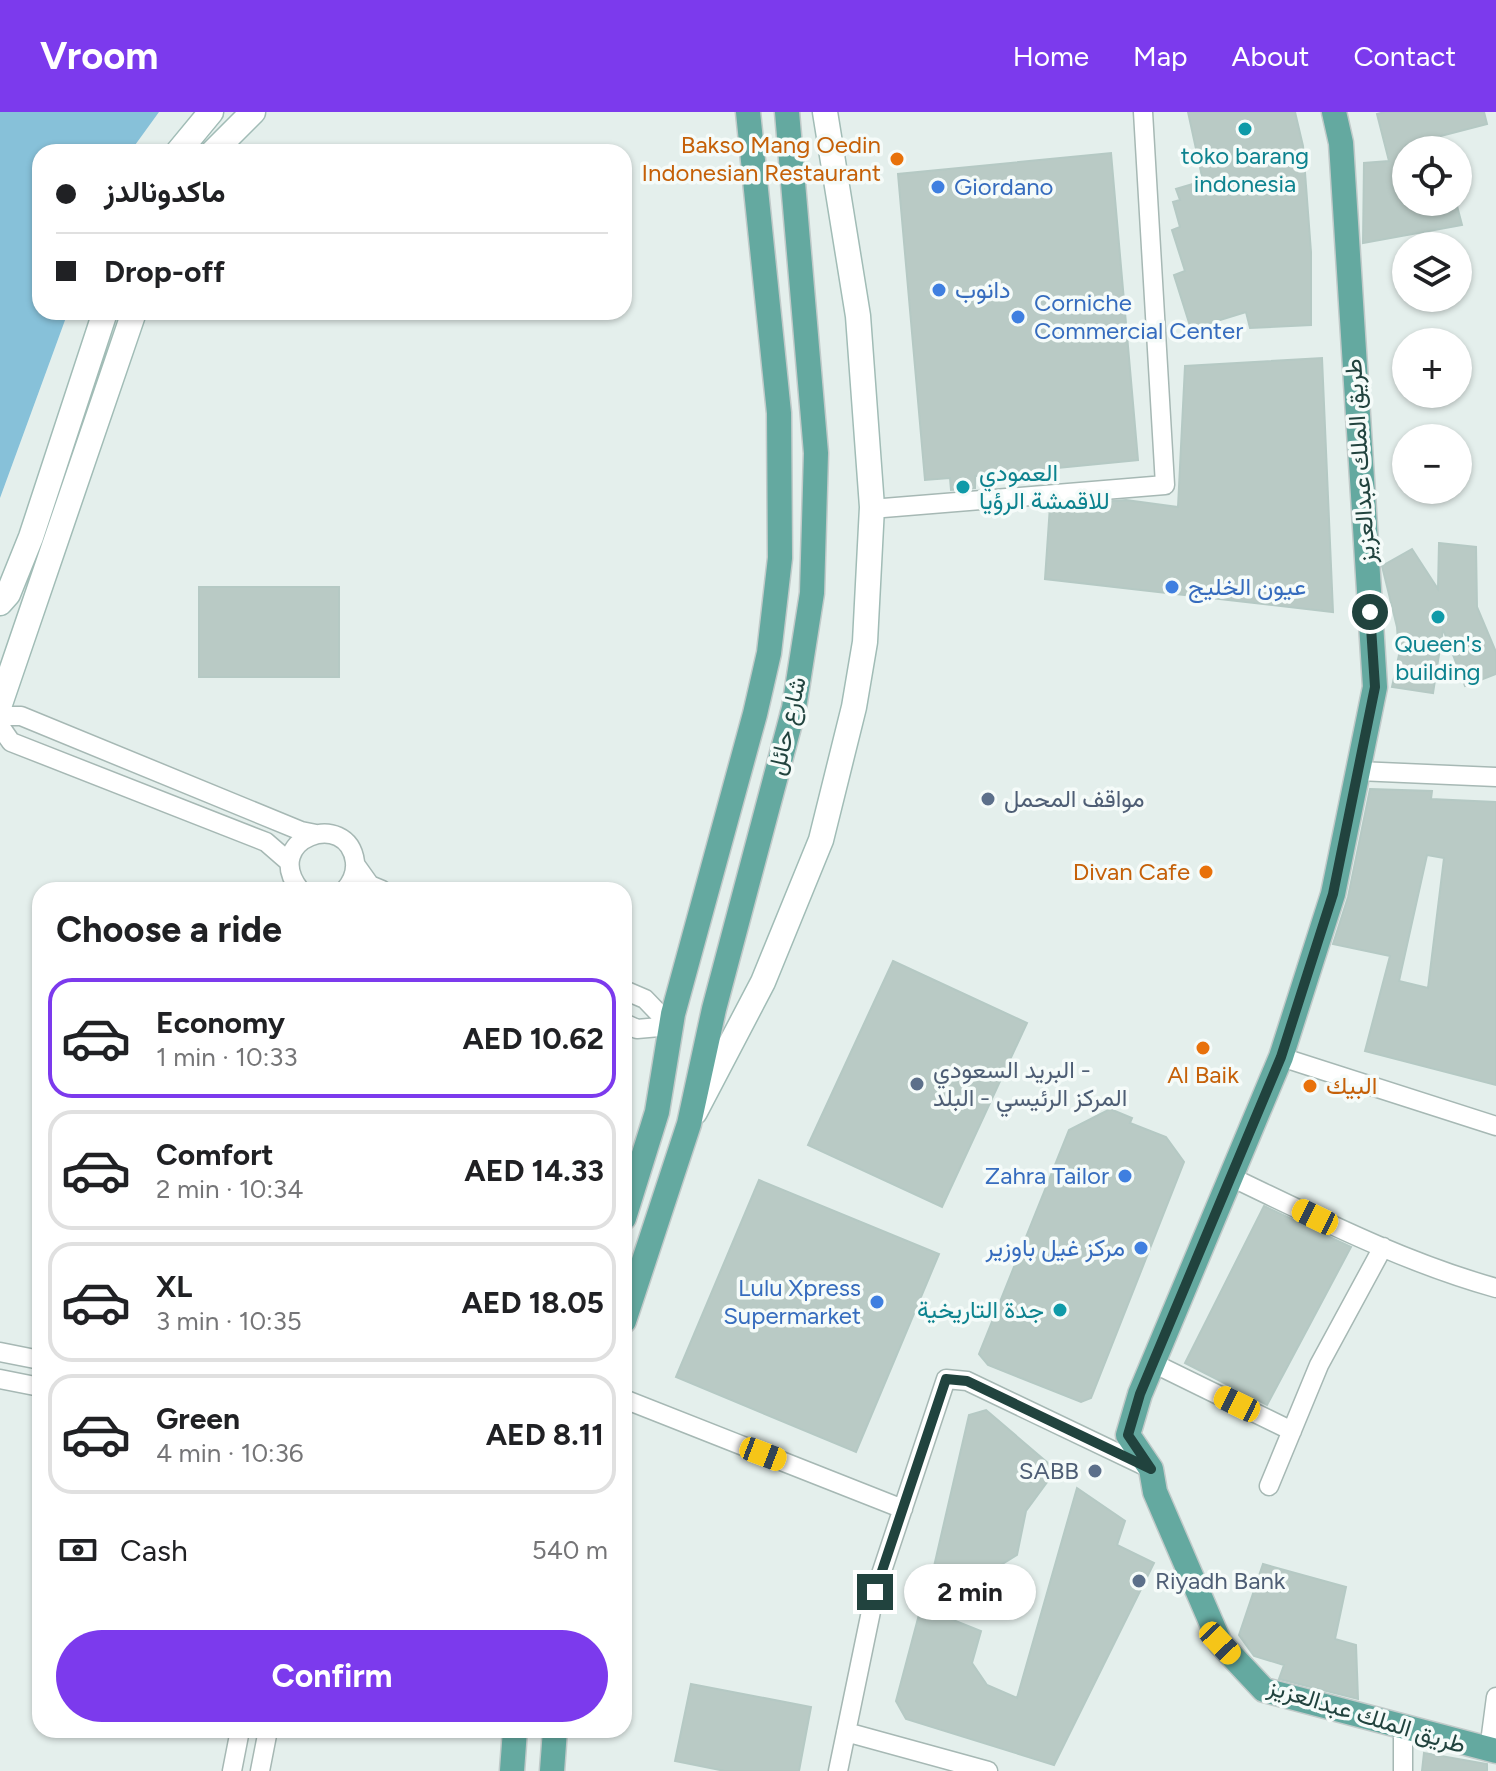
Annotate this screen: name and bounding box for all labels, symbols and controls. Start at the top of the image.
text: Vroom [40,33,158,79]
text: Home [1013,39,1089,73]
text: Map [1133,39,1188,73]
text: About [1232,39,1309,73]
text: Contact [1353,39,1456,73]
marker: toko barang indonesia [1236,120,1254,138]
place label: Bakso Mang Oedin Indonesian Restaurant [642,130,881,187]
map controls [1392,136,1472,504]
button: locate [1392,136,1472,216]
place label: toko barang indonesia [1181,141,1309,198]
marker: Bakso Mang Oedin Indonesian Restaurant [888,150,906,168]
place label: Giordano [954,172,1053,201]
text: ماكدونالدز [104,173,226,210]
marker: Giordano [929,178,947,196]
button: layers [1392,232,1472,312]
text: Drop-off [104,253,225,290]
place label: دانوب [955,275,1011,305]
marker: دانوب [930,281,948,299]
place label: Corniche Commercial Center [1034,288,1243,345]
marker: Corniche Commercial Center [1009,308,1027,326]
button: + [1392,328,1472,408]
street label: طريق الملك عبدالعزيز [1338,358,1382,565]
button: − [1392,424,1472,504]
place label: العمودي للاقمشة الرؤيا [979,458,1110,516]
marker: العمودي للاقمشة الرؤيا [954,478,972,496]
place label: عيون الخليج [1188,572,1306,604]
marker: عيون الخليج [1163,578,1181,596]
route start [1352,594,1388,630]
marker: Queen's building [1429,608,1447,626]
place label: Queen's building [1394,629,1482,686]
street label: شارع حائل [761,674,814,778]
place label: مواقف المحمل [1004,784,1145,814]
marker: مواقف المحمل [979,790,997,808]
place label: Divan Cafe [1073,857,1190,886]
marker: Divan Cafe [1197,863,1215,881]
text: Choose a ride [56,908,282,951]
icon: car [60,1002,132,1074]
text: Economy [156,1004,285,1041]
text: AED 10.62 [462,1020,604,1057]
marker: Al Baik [1194,1039,1212,1057]
text: 1 min · 10:33 [156,1041,298,1073]
place label: البريد السعودي - المركز الرئيسي - البلد [933,1055,1127,1117]
place label: Al Baik [1167,1060,1239,1089]
place label: البيك [1326,1071,1377,1100]
marker: البريد السعودي - المركز الرئيسي - البلد [908,1075,926,1093]
marker: البيك [1301,1077,1319,1095]
icon: car [60,1134,132,1206]
text: Comfort [156,1136,274,1173]
text: AED 14.33 [464,1152,604,1189]
place label: Zahra Tailor [985,1161,1109,1190]
marker: Zahra Tailor [1116,1167,1134,1185]
text: 2 min · 10:34 [156,1173,303,1205]
car [1288,1196,1342,1238]
place label: مركز غيل باوزير [984,1233,1125,1263]
marker: مركز غيل باوزير [1132,1239,1150,1257]
icon: car [60,1266,132,1338]
text: XL [156,1268,192,1305]
place label: Lulu Xpress Supermarket [723,1273,861,1330]
text: AED 18.05 [461,1284,604,1321]
marker: Lulu Xpress Supermarket [868,1293,886,1311]
place label: جدة التاريخية [917,1295,1044,1325]
marker: جدة التاريخية [1051,1301,1069,1319]
text: 3 min · 10:35 [156,1305,302,1337]
car [1210,1383,1264,1425]
icon: car [60,1398,132,1470]
text: Green [156,1400,240,1437]
text: AED 8.11 [486,1416,604,1453]
car [736,1434,790,1474]
text: 4 min · 10:36 [156,1437,304,1469]
place label: SABB [1019,1456,1079,1485]
marker: SABB [1086,1462,1104,1480]
icon: cash [56,1528,100,1572]
text: Cash [120,1532,188,1569]
text: 540 m [532,1534,608,1566]
callout: 2 min [903,1564,1035,1620]
place label: Riyadh Bank [1155,1566,1286,1595]
marker: Riyadh Bank [1130,1572,1148,1590]
route end [857,1574,893,1610]
text: 2 min [937,1576,1003,1608]
car [1195,1617,1245,1669]
button: Confirm [56,1630,608,1722]
street label: طريق الملك عبدالعزيز [1264,1671,1469,1760]

